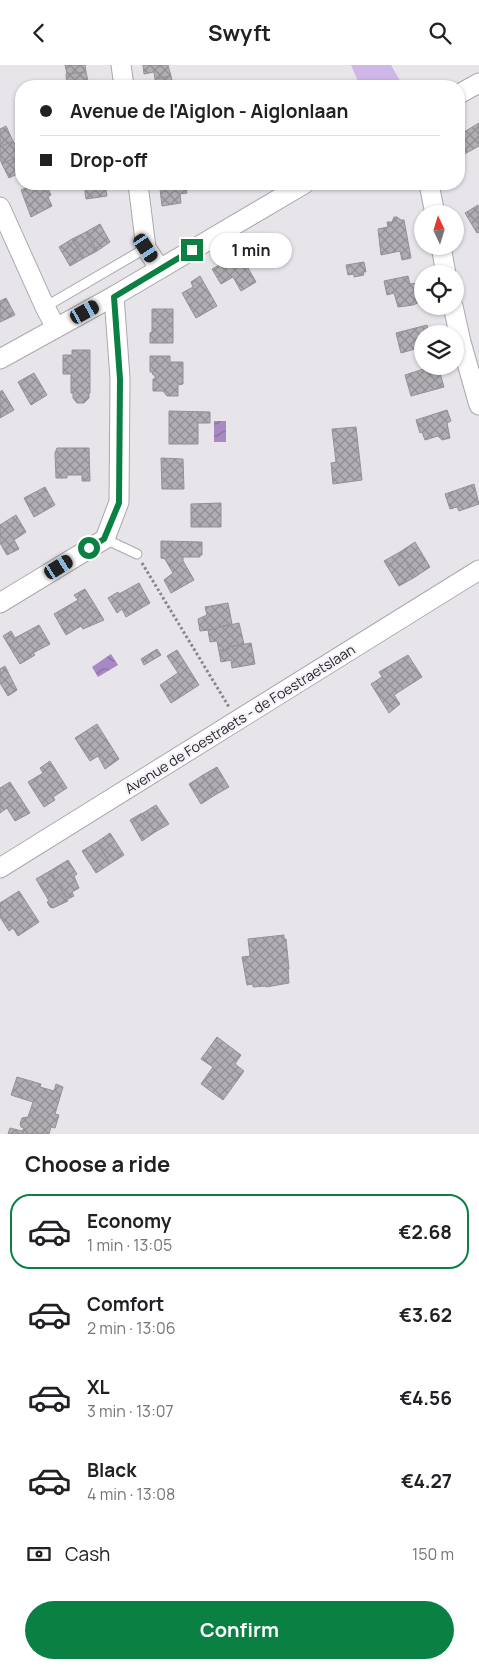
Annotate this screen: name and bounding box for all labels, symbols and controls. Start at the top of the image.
text: Swyft [208,18,271,48]
icon: back [25,19,53,47]
icon: search [426,19,454,47]
text: Avenue de l'Aiglon - Aiglonlaan [70,98,348,124]
text: Drop-off [70,147,147,173]
north arrow [414,205,464,255]
map controls [414,205,464,375]
car [131,231,160,265]
callout: 1 min [210,233,292,267]
route end [181,239,203,261]
text: 1 min [231,239,271,261]
button: locate [414,265,464,315]
car [68,298,101,326]
button: layers [414,325,464,375]
route start [78,537,100,559]
car [42,553,75,581]
street label: Avenue de Foestraets - de Foestraetslaan [121,640,358,798]
text: Choose a ride [25,1149,170,1179]
text: Economy [87,1208,171,1234]
icon: car [27,1209,72,1254]
text: €2.68 [399,1219,452,1245]
text: 1 min · 13:05 [87,1234,172,1256]
text: Comfort [87,1291,164,1317]
icon: car [27,1292,72,1337]
text: €3.62 [399,1302,452,1328]
text: 2 min · 13:06 [87,1317,176,1339]
text: XL [87,1374,110,1400]
icon: car [27,1375,72,1420]
text: €4.56 [400,1385,452,1411]
text: 3 min · 13:07 [87,1400,174,1422]
text: Black [87,1457,136,1483]
icon: car [27,1458,72,1503]
text: €4.27 [401,1468,452,1494]
text: 4 min · 13:08 [87,1483,175,1505]
icon: cash [25,1540,53,1568]
text: Cash [65,1541,110,1567]
text: 150 m [412,1543,454,1565]
button: Confirm [25,1601,454,1659]

